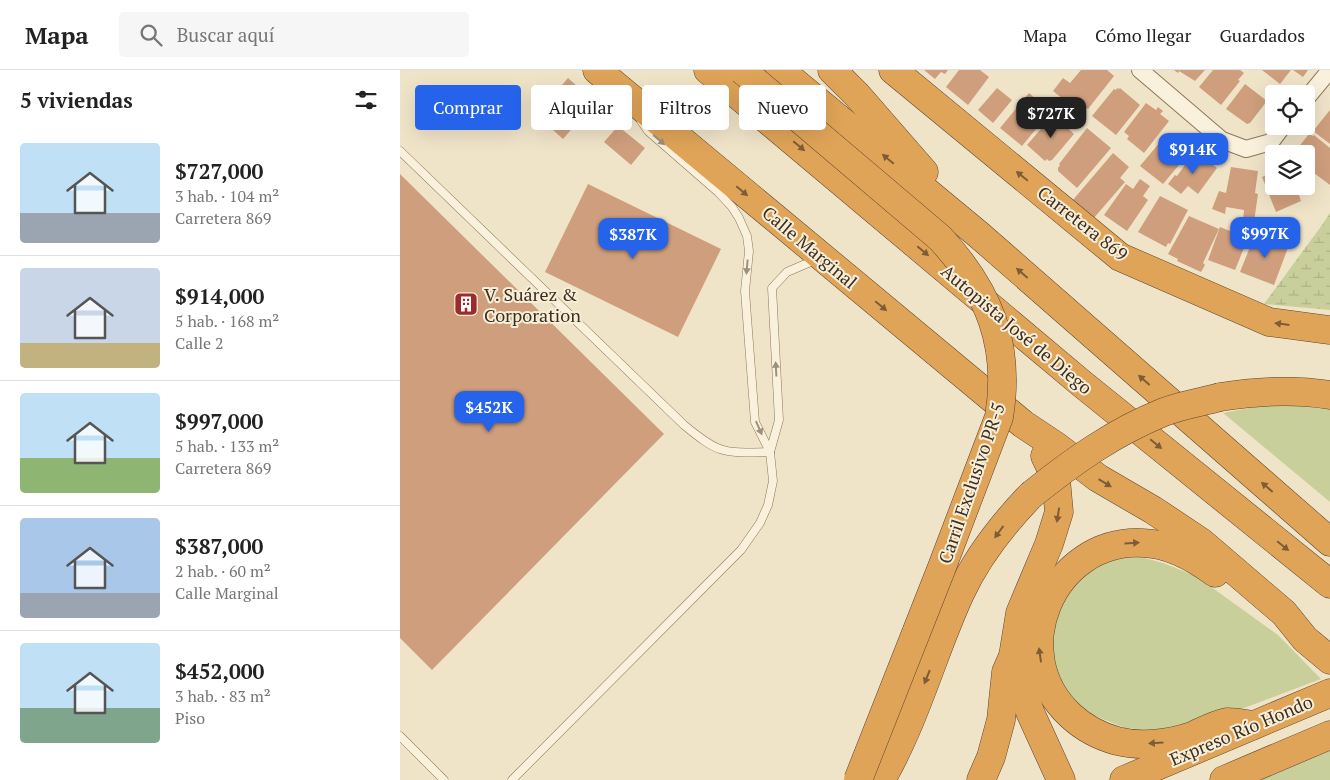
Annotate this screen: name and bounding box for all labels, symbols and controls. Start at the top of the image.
search box [119,12,469,57]
text: Mapa [25,19,89,51]
icon: search [137,21,165,49]
text: Buscar aquí [177,22,274,47]
text: Mapa [1023,23,1067,47]
text: Cómo llegar [1095,23,1191,47]
text: Guardados [1219,23,1305,47]
chip: Comprar [415,85,521,130]
chip: Alquilar [531,85,632,130]
chip: Filtros [642,85,729,130]
chip: Nuevo [739,85,826,130]
map controls [1265,85,1315,195]
button: locate [1265,85,1315,135]
text: 5 viviendas [20,86,133,114]
icon: filters [352,86,380,114]
pin: $727K [1016,97,1086,139]
text: $727K [1027,102,1075,124]
pin: $914K [1158,132,1228,175]
one-way arrow [652,135,665,146]
text: $914K [1169,138,1217,160]
one-way arrow [792,141,805,152]
button: layers [1265,145,1315,195]
one-way arrow [881,154,894,165]
text: $727,000 [175,157,263,185]
icon: home [60,163,120,223]
one-way arrow [1016,170,1029,181]
street label: Carretera 869 [1033,180,1133,266]
text: 3 hab. · 104 m² [175,185,279,207]
one-way arrow [736,185,749,196]
street label: Calle Marginal [758,200,862,294]
text: Carretera 869 [175,207,271,229]
pin: $997K [1230,216,1300,259]
pin: $387K [598,218,668,260]
text: $997K [1241,222,1289,244]
text: $387K [609,223,657,245]
one-way arrow [916,245,929,256]
one-way arrow [743,259,751,275]
street label: Autopista José de Diego [936,259,1098,399]
one-way arrow [1017,267,1029,279]
text: $914,000 [175,282,264,310]
place label: V. Suárez & Corporation [484,282,581,327]
icon: home [60,288,120,348]
building icon: V. Suárez & Corporation [453,291,479,317]
one-way arrow [874,300,887,311]
text: 5 hab. · 168 m² [175,310,279,332]
one-way arrow [1273,320,1289,328]
text: Calle 2 [175,332,223,354]
one-way arrow [771,361,779,377]
one-way arrow [1138,375,1151,386]
pin: $452K [454,390,524,433]
text: $452K [465,396,513,418]
street label: Carril Exclusivo PR-5 [932,399,1010,567]
text: $997,000 [175,407,263,435]
icon: home [60,413,120,473]
one-way arrow [755,421,763,435]
text: 5 hab. · 133 m² [175,435,279,457]
one-way arrow [1149,438,1162,449]
text: Carretera 869 [175,457,271,479]
one-way arrow [1099,478,1112,487]
one-way arrow [1261,481,1273,493]
one-way arrow [1053,508,1061,524]
one-way arrow [994,525,1004,539]
text: $387,000 [175,532,263,560]
icon: home [60,538,120,598]
one-way arrow [1124,539,1140,547]
one-way arrow [1276,540,1289,551]
text: 2 hab. · 60 m² [175,560,271,582]
text: Calle Marginal [175,582,279,604]
one-way arrow [1036,646,1044,662]
text: $452,000 [175,657,264,685]
icon: home [60,663,120,723]
one-way arrow [923,670,931,685]
text: 3 hab. · 83 m² [175,685,271,707]
street label: Expreso Río Hondo [1166,689,1316,771]
text: Piso [175,707,205,729]
one-way arrow [1148,739,1164,747]

